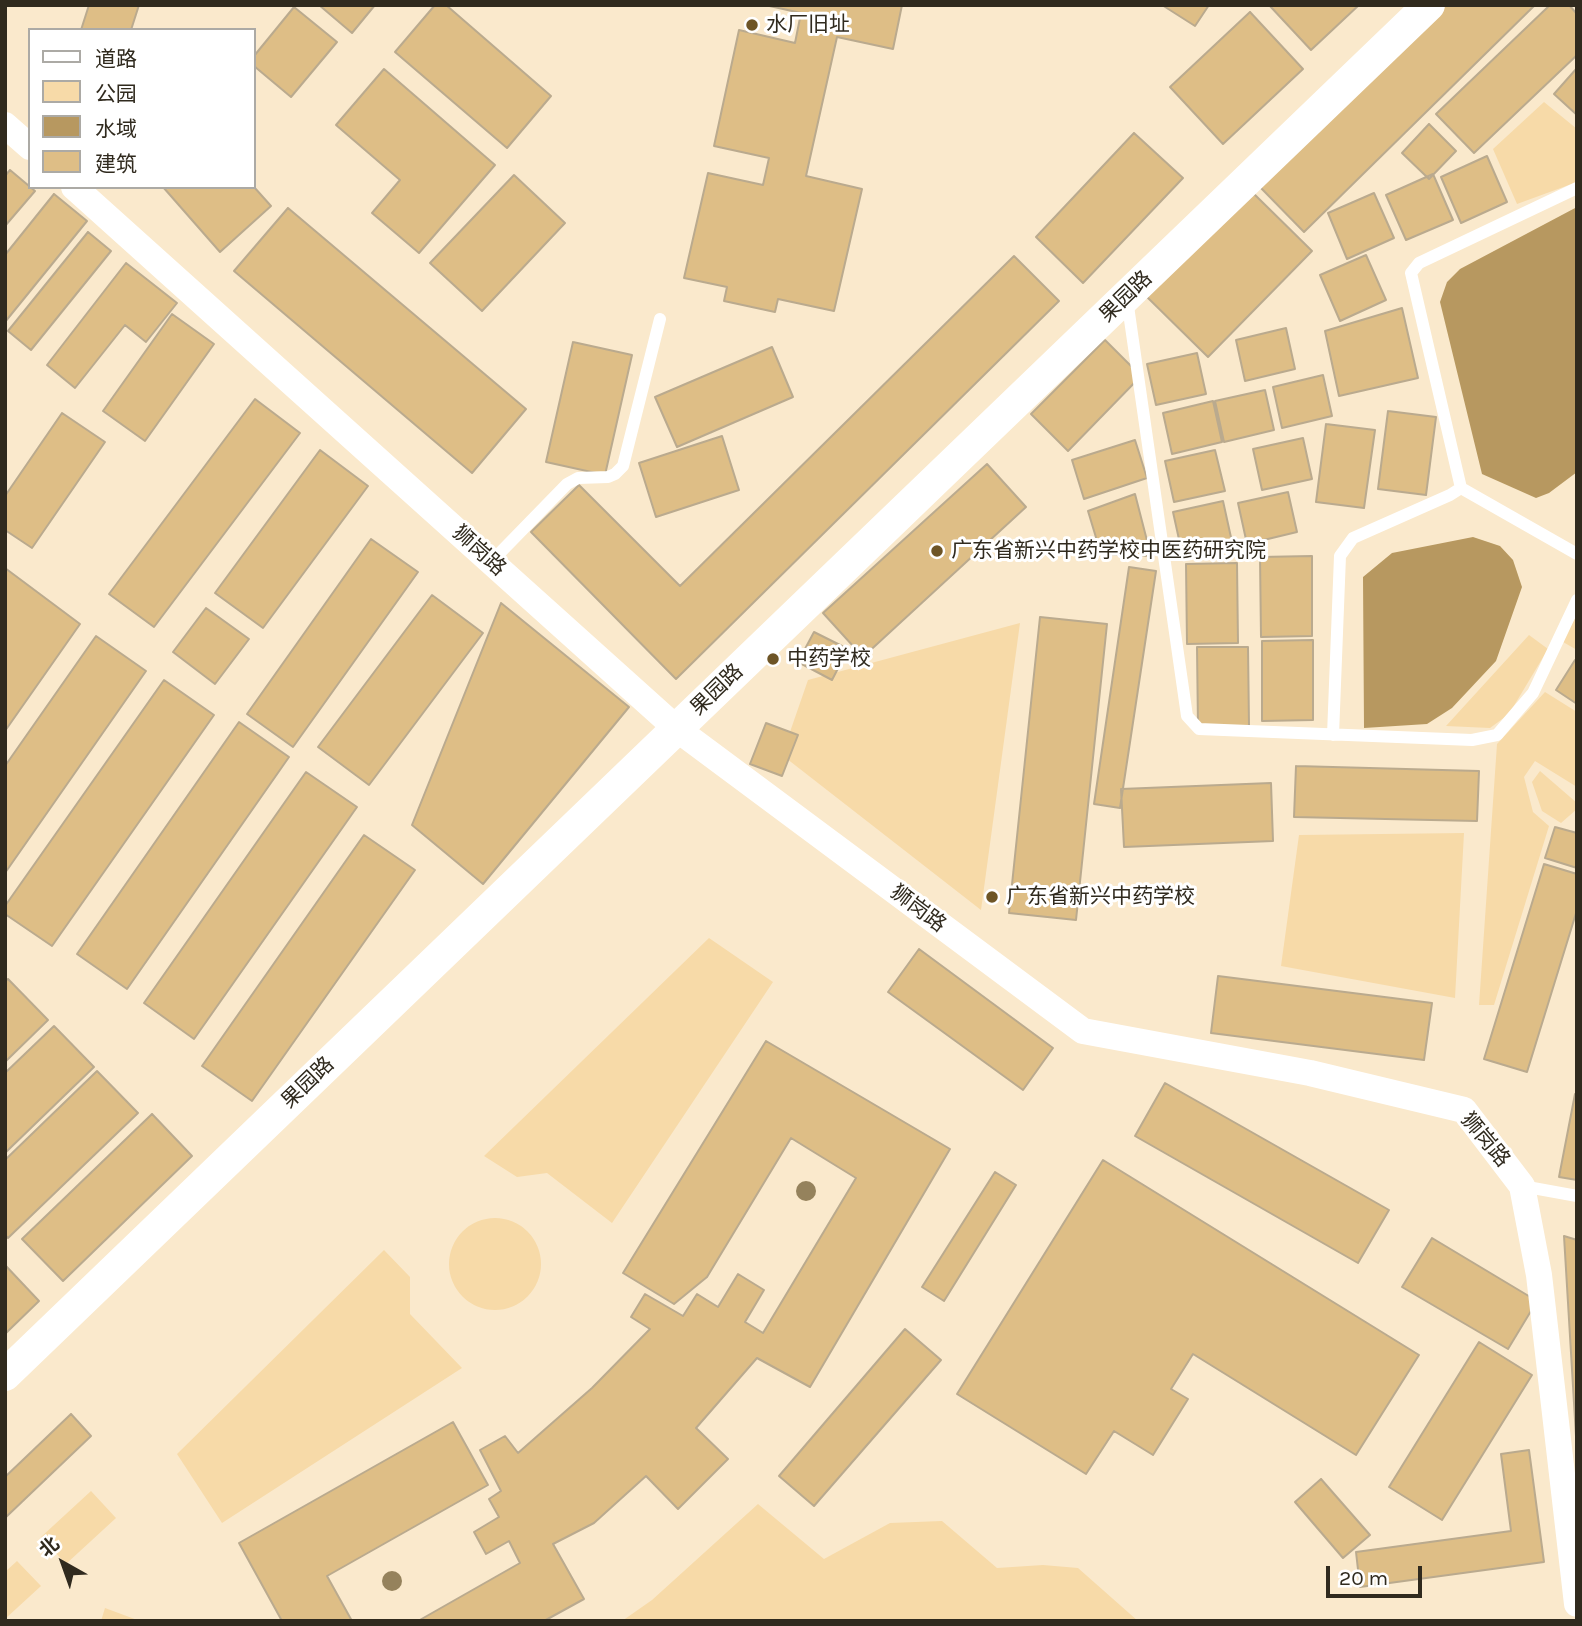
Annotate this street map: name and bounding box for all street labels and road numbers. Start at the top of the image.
street label: 果园路 [1095,266,1157,328]
street label: 狮岗路 [447,521,511,581]
street label: 果园路 [686,659,748,721]
street label: 狮岗路 [885,880,951,938]
street label: 果园路 [277,1052,339,1114]
street label: 狮岗路 [1455,1108,1515,1172]

